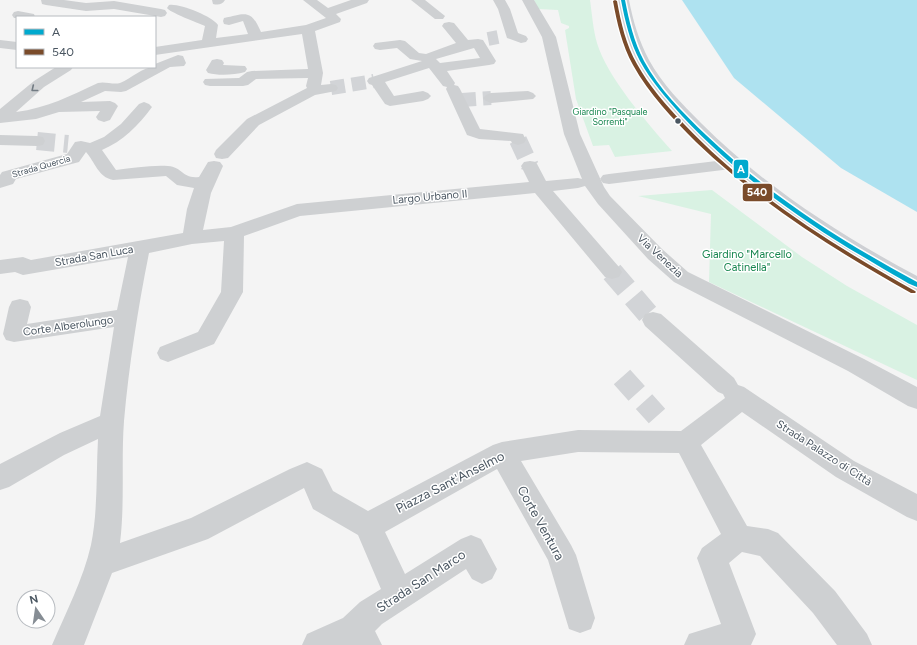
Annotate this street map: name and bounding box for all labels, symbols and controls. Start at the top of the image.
legend [16,16,156,68]
text: A [52,25,60,39]
text: 540 [52,45,74,59]
one-way arrow [31,84,38,91]
park label: Giardino "Pasquale Sorrenti" [573,106,648,127]
unlabelled marker [673,116,683,126]
street label: Strada Quercia [11,152,72,180]
line badge: A [733,159,749,179]
text: A [737,163,745,176]
line badge: 540 [742,183,773,202]
text: 540 [747,186,767,199]
street label: Largo Urbano II [392,187,468,207]
street label: Via Venezia [635,232,685,280]
street label: Strada San Luca [54,243,134,269]
park label: Giardino "Marcello Catinella" [702,248,792,274]
street label: Corte Alberolungo [22,313,114,339]
street label: Strada Palazzo di Città [774,417,874,489]
street label: Piazza Sant'Anselmo [393,448,507,516]
street label: Corte Ventura [514,483,568,563]
street label: Strada San Marco [374,547,468,615]
north arrow [16,589,56,629]
text: N [28,592,39,607]

